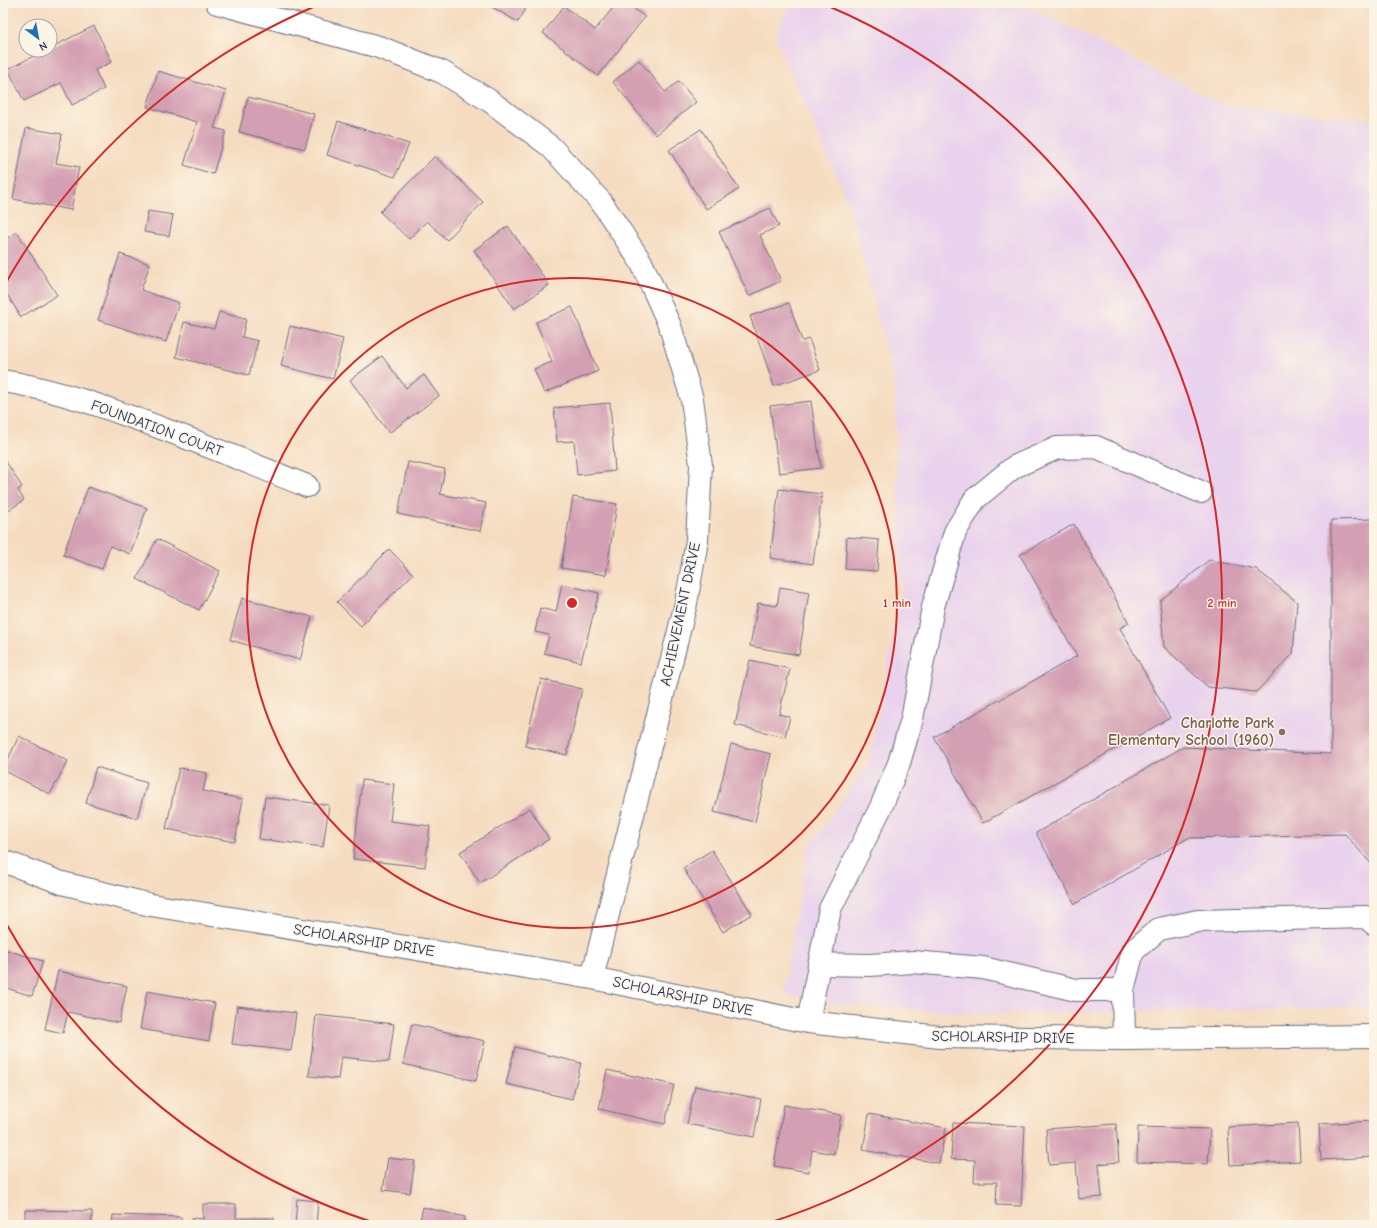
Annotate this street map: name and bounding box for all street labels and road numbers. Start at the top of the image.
street label: FOUNDATION COURT [89,396,226,460]
street label: ACHIEVEMENT DRIVE [656,541,704,687]
street label: SCHOLARSHIP DRIVE [292,920,436,960]
street label: SCHOLARSHIP DRIVE [611,972,755,1020]
street label: SCHOLARSHIP DRIVE [931,1027,1075,1047]

